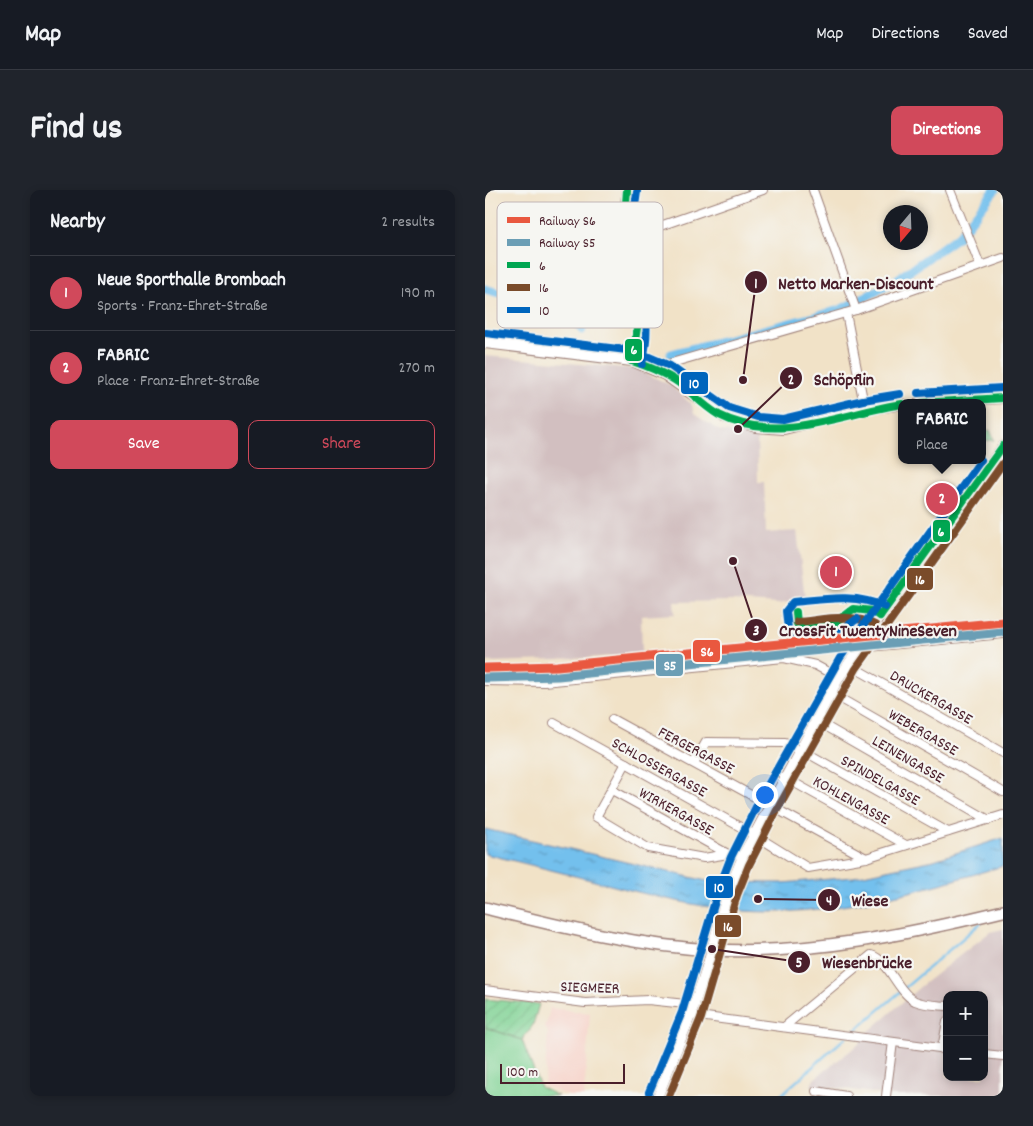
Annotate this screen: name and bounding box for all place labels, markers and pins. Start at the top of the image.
callout: Netto Marken-Discount [743,266,944,299]
callout: Schöpflin [779,362,884,395]
pin: 2 [926,480,958,518]
pin: 1 [820,553,852,591]
callout: CrossFit TwentyNineSeven [744,613,967,646]
callout: Wiese [816,883,898,916]
callout: Wiesenbrücke [787,945,922,978]

